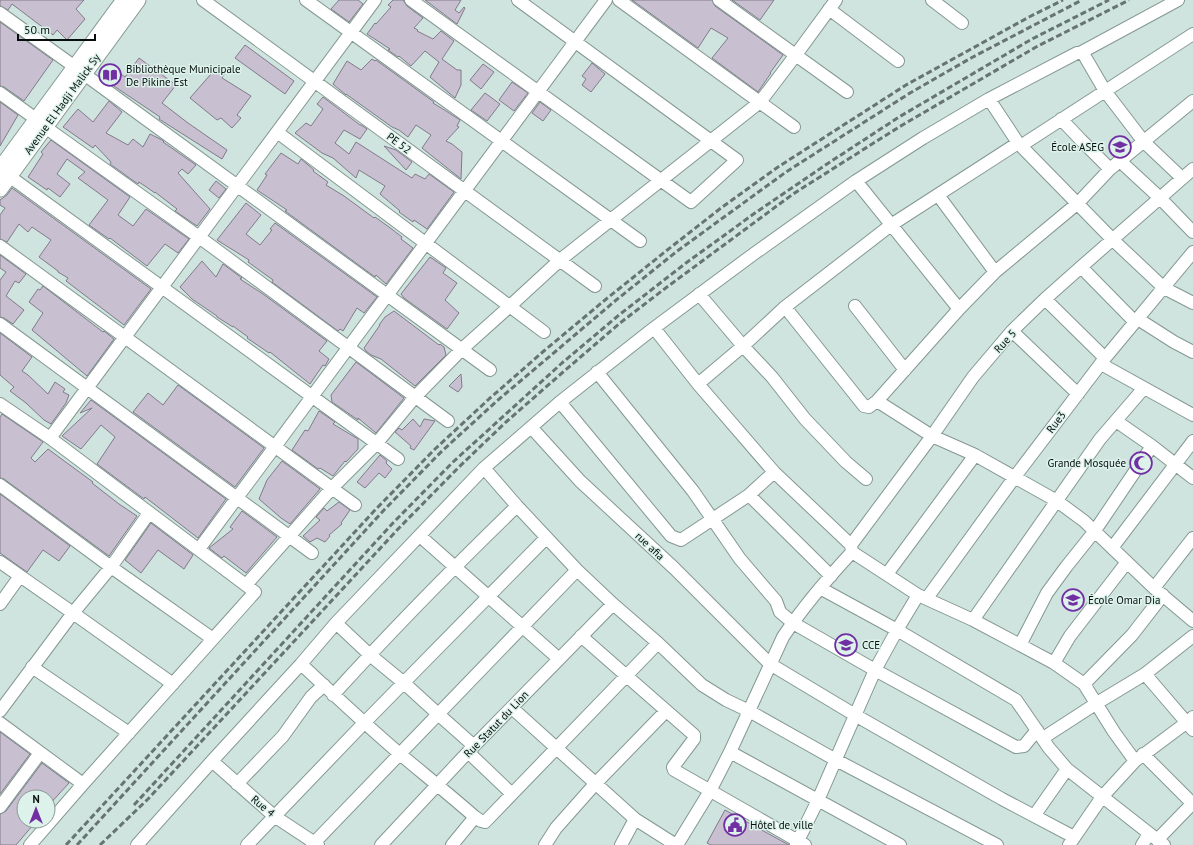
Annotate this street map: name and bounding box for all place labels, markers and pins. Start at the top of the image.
library icon: Bibliothèque Municipale De Pikine Est [97,62,123,88]
place label: Bibliothèque Municipale De Pikine Est [126,62,241,89]
school or university icon: École ASEG [1107,134,1133,160]
place label: École ASEG [1051,140,1104,154]
mosque icon: Grande Mosquée [1128,450,1154,476]
place label: Grande Mosquée [1047,456,1126,470]
school or university icon: École Omar Dia [1060,587,1086,613]
place label: École Omar Dia [1088,593,1160,607]
school or university icon: CCE [833,632,859,658]
place label: CCE [862,638,880,652]
public building icon: Hôtel de ville [722,812,748,838]
place label: Hôtel de ville [750,818,814,832]

